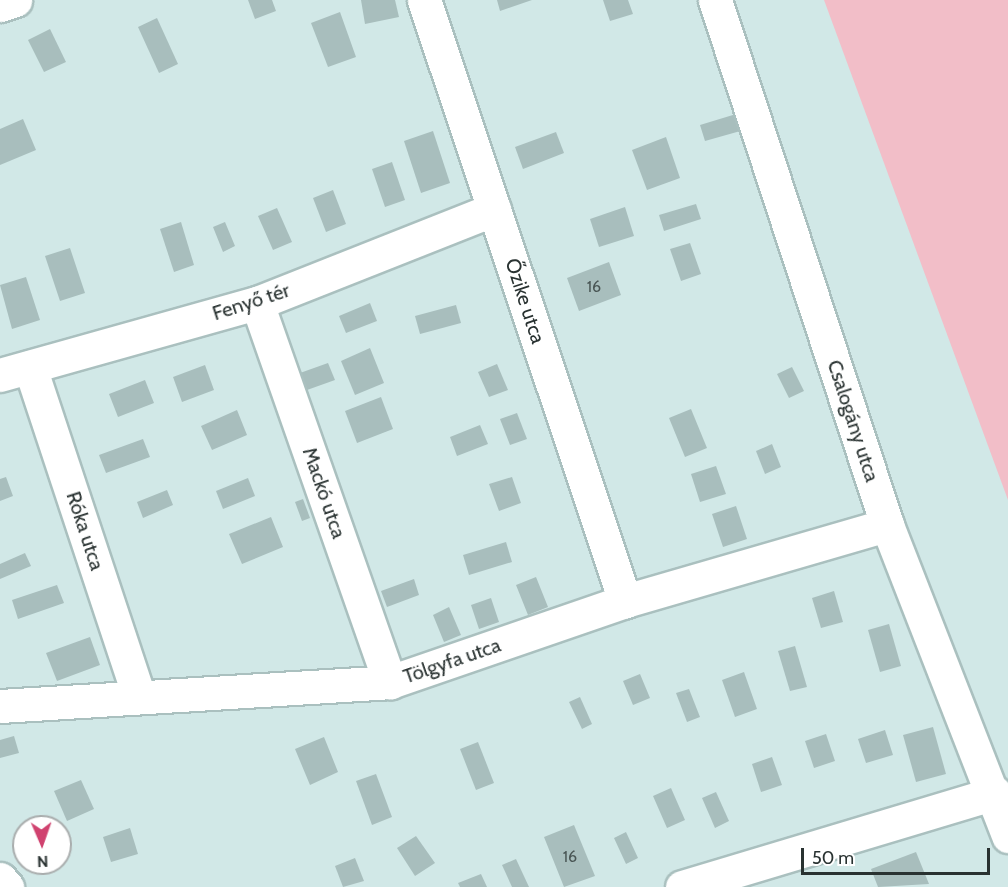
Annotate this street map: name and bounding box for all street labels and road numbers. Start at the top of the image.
street label: Őzike utca [500,255,550,347]
street label: Fenyő tér [209,278,293,326]
street label: Csalogány utca [822,357,884,485]
street label: Mackó utca [297,444,351,542]
street label: Róka utca [61,489,109,573]
street label: Tölgyfa utca [400,633,504,689]

